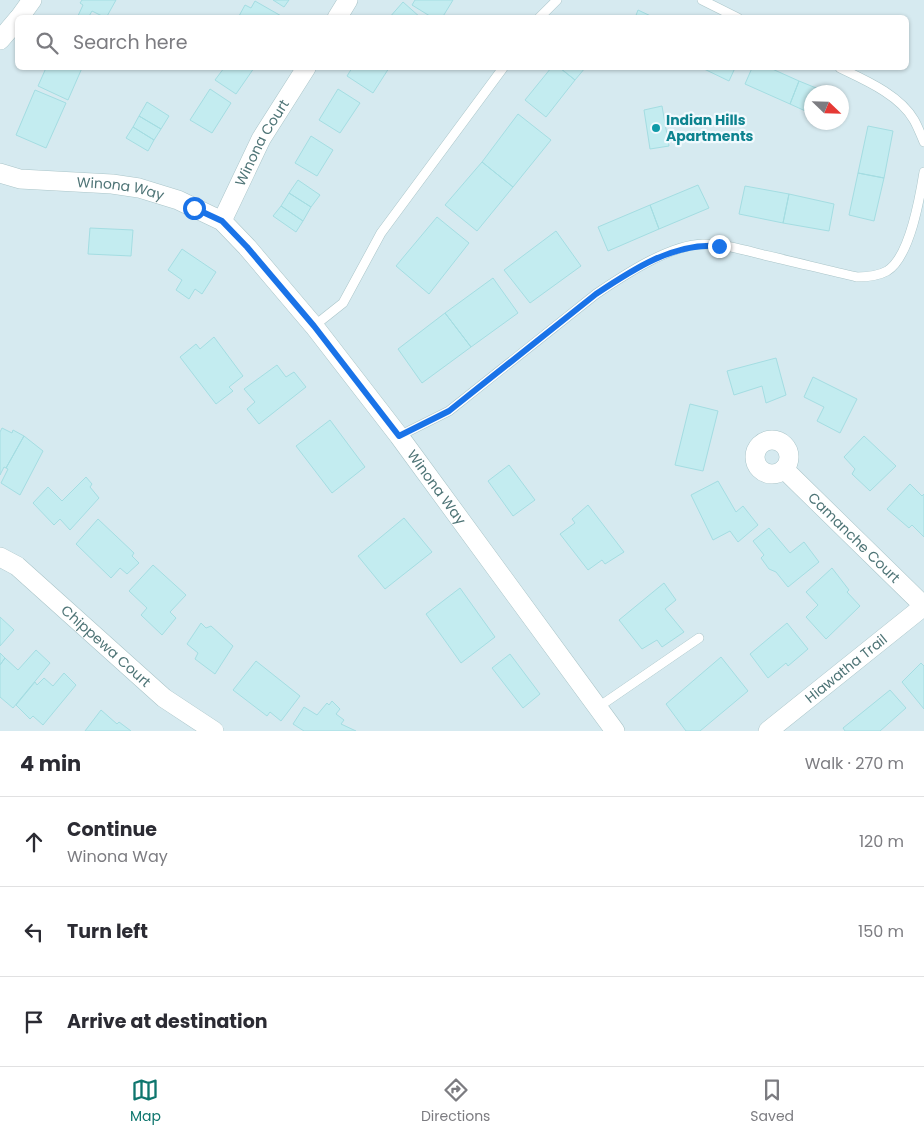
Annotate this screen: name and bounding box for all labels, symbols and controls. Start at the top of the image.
search box [15,15,909,70]
icon: search [33,29,61,57]
text: Search here [73,29,187,56]
north arrow [804,85,849,130]
street label: Winona Court [230,95,294,189]
place label: Indian Hills Apartments [666,110,754,146]
marker: Indian Hills Apartments [650,122,662,134]
street label: Winona Way [76,172,167,205]
route start [183,197,206,220]
route end [708,235,731,258]
street label: Winona Way [402,446,471,529]
street label: Camanche Court [803,488,905,587]
street label: Chippewa Court [57,600,155,692]
street label: Hiawatha Trail [801,629,891,708]
text: 4 min [20,749,81,778]
text: Walk · 270 m [805,752,904,775]
text: Continue [67,816,157,843]
icon: ahead [20,828,48,856]
text: 120 m [859,830,904,853]
text: Winona Way [67,845,168,868]
icon: left [20,918,48,946]
text: Turn left [67,918,148,945]
text: 150 m [858,920,904,943]
icon: arrive [20,1008,48,1036]
text: Arrive at destination [67,1008,268,1035]
tab: Map [130,1076,161,1127]
tab: Directions [421,1076,490,1127]
tab: Saved [750,1076,794,1127]

